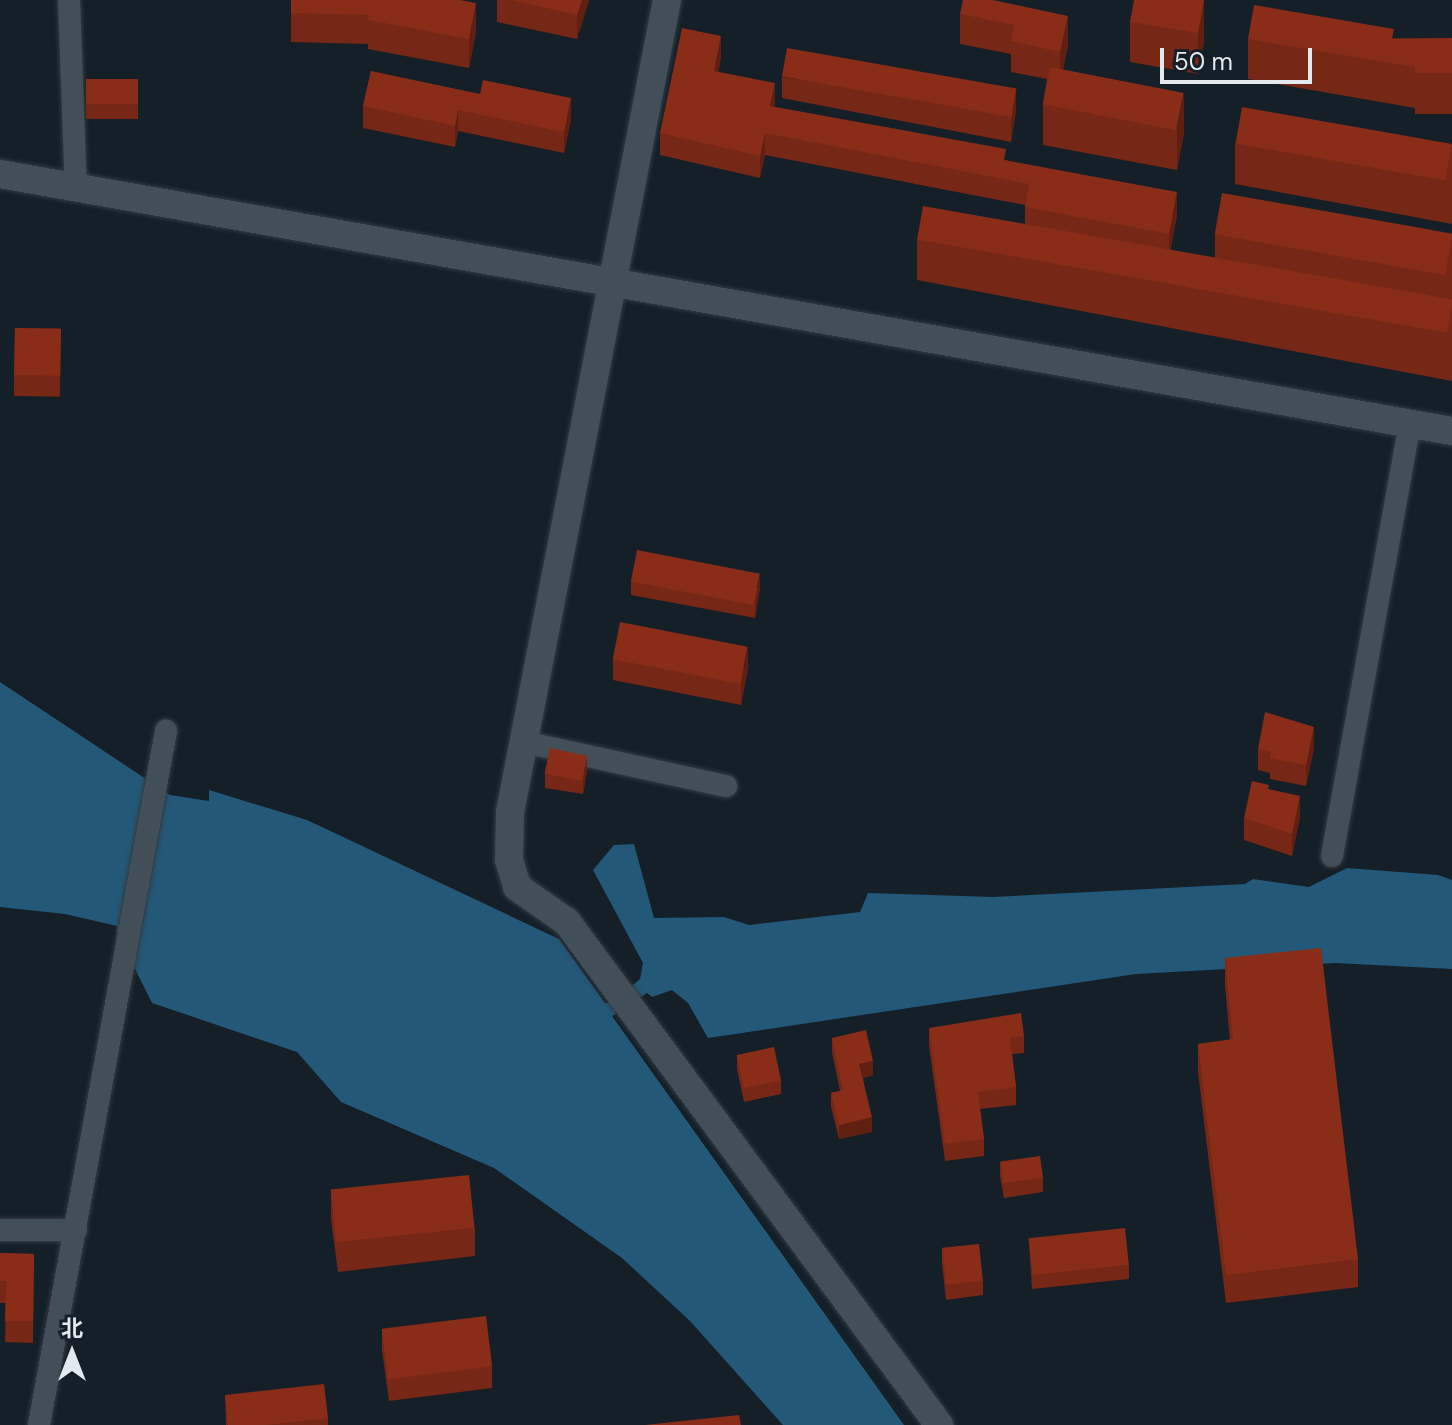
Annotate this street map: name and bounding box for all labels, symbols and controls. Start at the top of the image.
scale bar [1164,32,1316,82]
text: 50 m [1174,46,1233,77]
north arrow [32,1313,112,1393]
text: 北 [61,1314,83,1343]

